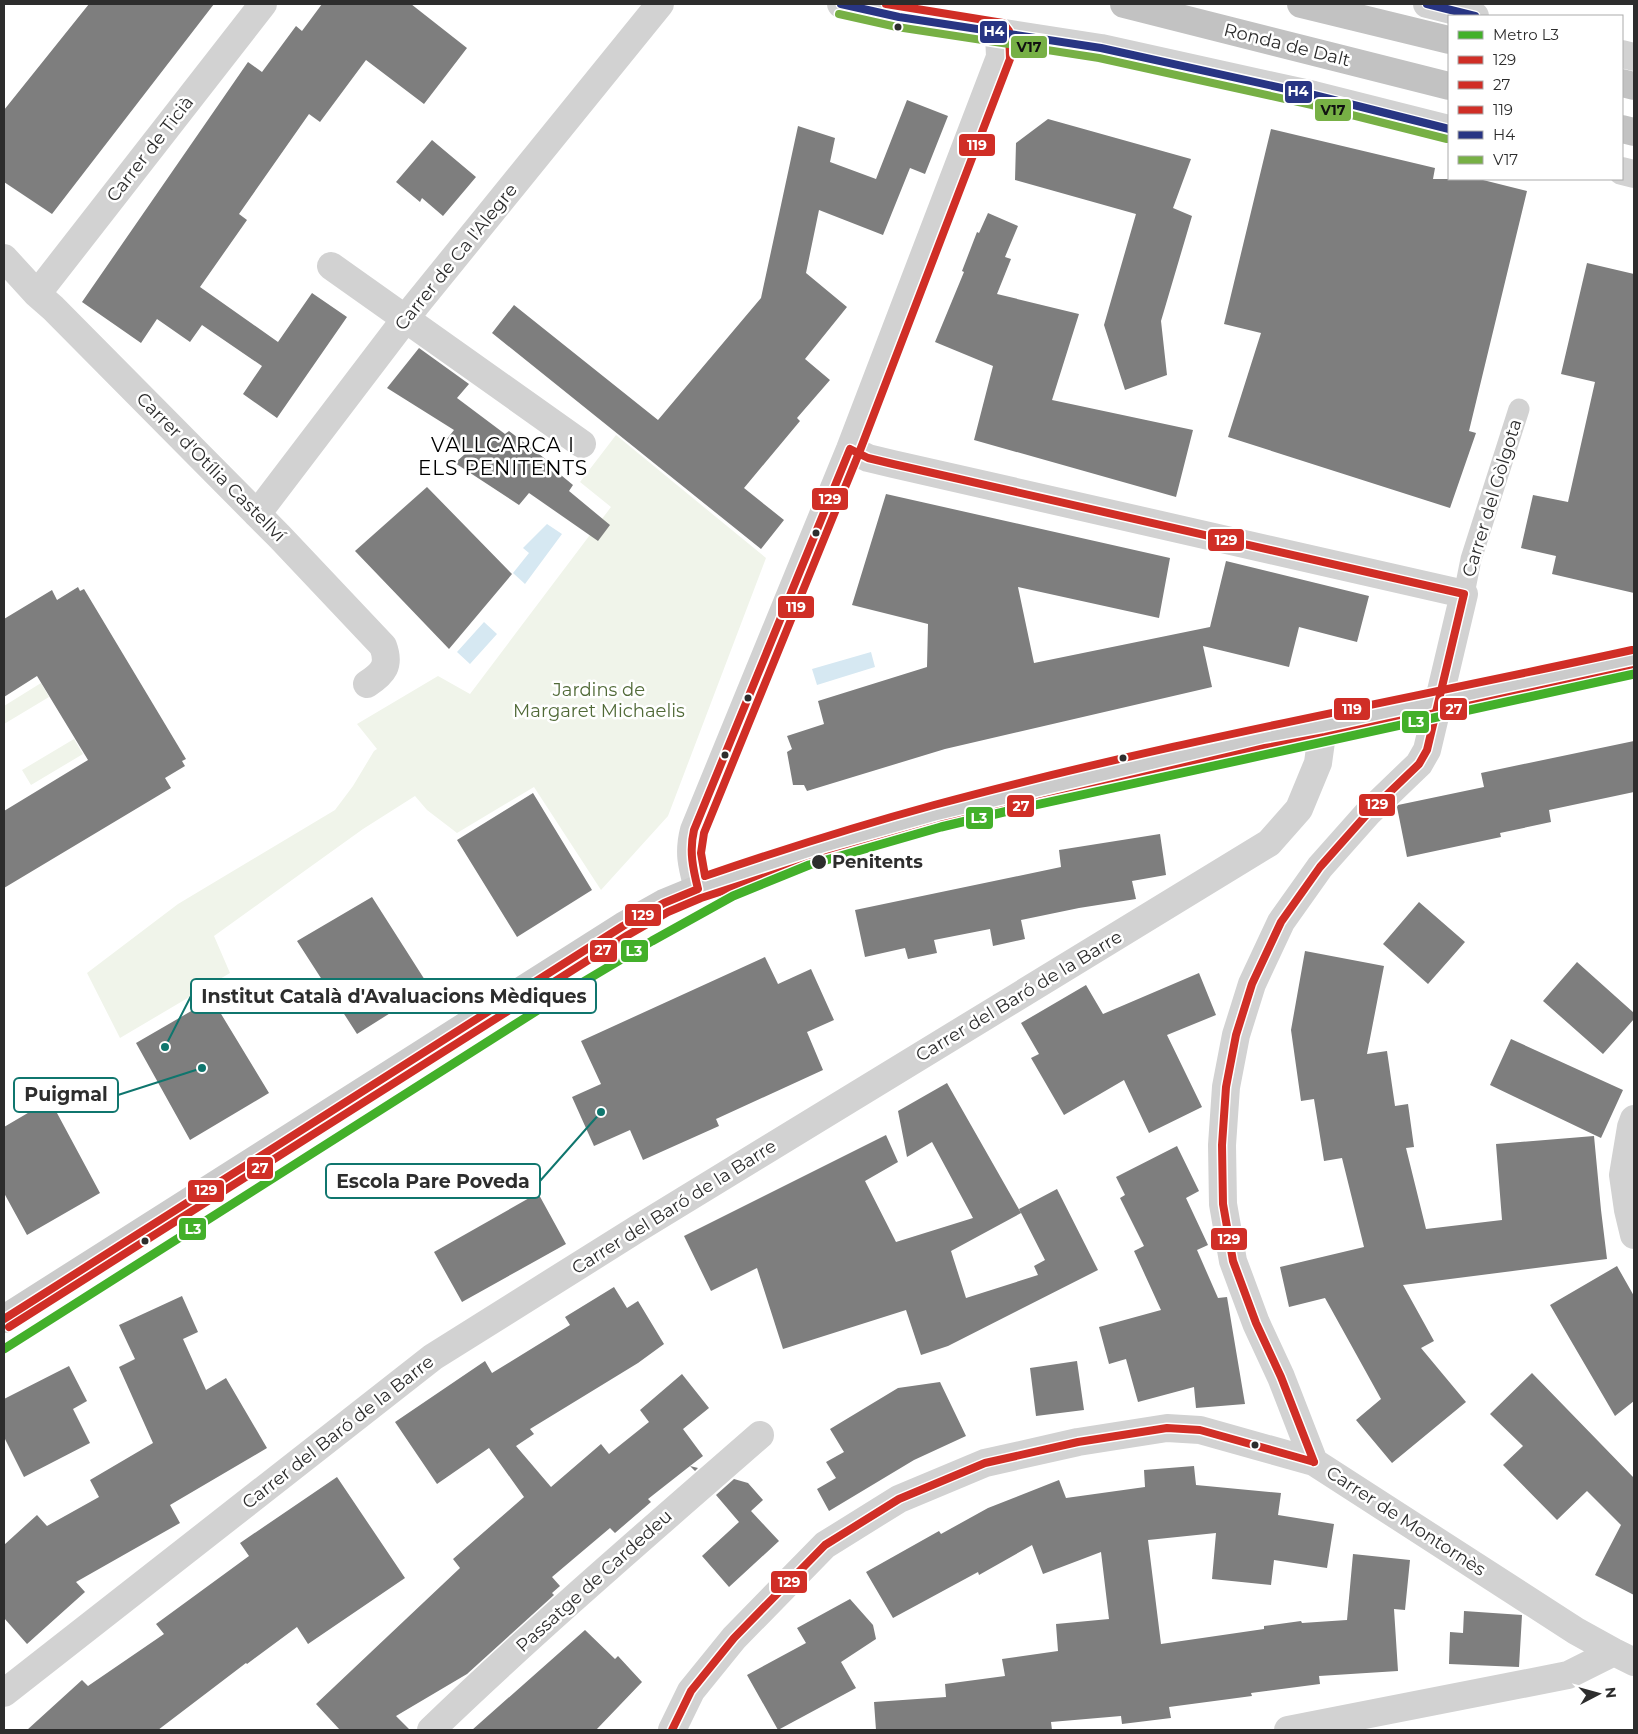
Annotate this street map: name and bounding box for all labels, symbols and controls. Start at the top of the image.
legend [1448,15,1623,180]
street label: Ronda de Dalt [1222,19,1352,71]
line badge: H4 [979,20,1008,44]
unlabelled marker [893,22,903,32]
text: H4 [984,22,1005,40]
text: Metro L3 [1493,25,1559,44]
line badge: V17 [1010,35,1048,59]
text: V17 [1015,38,1042,56]
text: 129 [1493,50,1516,69]
text: 27 [1493,75,1510,94]
line badge: H4 [1284,80,1313,104]
text: H4 [1288,82,1309,100]
street label: Carrer de Ticià [102,92,198,206]
line badge: V17 [1314,98,1352,122]
text: 119 [1493,100,1513,119]
text: V17 [1319,101,1346,119]
text: H4 [1493,125,1515,144]
line badge: 119 [958,133,996,157]
text: 119 [967,136,987,154]
text: V17 [1493,150,1518,169]
street label: Carrer de Ca l'Alegre [390,179,522,335]
street label: Carrer d'Otília Castellví [132,388,291,547]
street label: Carrer del Gòlgota [1458,416,1526,580]
district label: VALLCARCA I ELS PENITENTS [418,433,588,480]
line badge: 129 [811,487,849,511]
text: 129 [819,490,841,508]
unlabelled marker [811,528,821,538]
line badge: 129 [1207,528,1245,552]
text: 129 [1215,531,1237,549]
line badge: 119 [777,595,815,619]
text: 119 [786,598,806,616]
park label: Jardins de Margaret Michaelis [513,679,685,722]
unlabelled marker [743,693,753,703]
line badge: 119 [1333,697,1371,721]
line badge: 27 [1439,697,1468,721]
text: 119 [1342,700,1362,718]
text: 27 [1446,700,1463,718]
line badge: L3 [1401,710,1430,734]
text: L3 [1408,713,1424,731]
unlabelled marker [720,750,730,760]
unlabelled marker [1118,753,1128,763]
line badge: 129 [1358,793,1396,817]
line badge: 27 [1006,794,1035,818]
text: 129 [1366,795,1388,813]
text: 27 [1013,797,1030,815]
line badge: L3 [965,806,994,830]
text: L3 [971,809,987,827]
place label: Penitents [832,851,923,873]
marker: Penitents [810,853,828,871]
line badge: 129 [624,903,662,927]
text: 129 [632,906,654,924]
street label: Carrer del Baró de la Barre [912,925,1126,1066]
line badge: 27 [589,939,618,963]
line badge: L3 [620,939,649,963]
text: 27 [595,941,612,959]
text: L3 [626,942,642,960]
callout: Institut Català d'Avaluacions Mèdiques [191,979,596,1013]
text: Institut Català d'Avaluacions Mèdiques [201,985,587,1008]
callout: Puigmal [14,1078,118,1112]
text: Puigmal [24,1083,108,1106]
street label: Carrer del Baró de la Barre [568,1135,780,1279]
line badge: 27 [246,1156,274,1180]
text: 27 [252,1159,269,1177]
callout: Escola Pare Poveda [326,1164,540,1198]
text: Escola Pare Poveda [336,1170,530,1193]
line badge: 129 [187,1179,225,1203]
text: 129 [195,1181,217,1199]
line badge: L3 [178,1217,207,1241]
text: L3 [185,1220,201,1238]
line badge: 129 [1210,1227,1248,1251]
text: 129 [1218,1230,1240,1248]
unlabelled marker [140,1236,150,1246]
street label: Carrer del Baró de la Barre [238,1350,438,1514]
unlabelled marker [1250,1440,1260,1450]
street label: Carrer de Montornès [1322,1461,1490,1581]
street label: Passatge de Cardedeu [511,1505,677,1657]
line badge: 129 [770,1570,808,1594]
text: 129 [778,1573,800,1591]
north arrow [1573,1669,1623,1719]
text: N [1601,1686,1620,1699]

